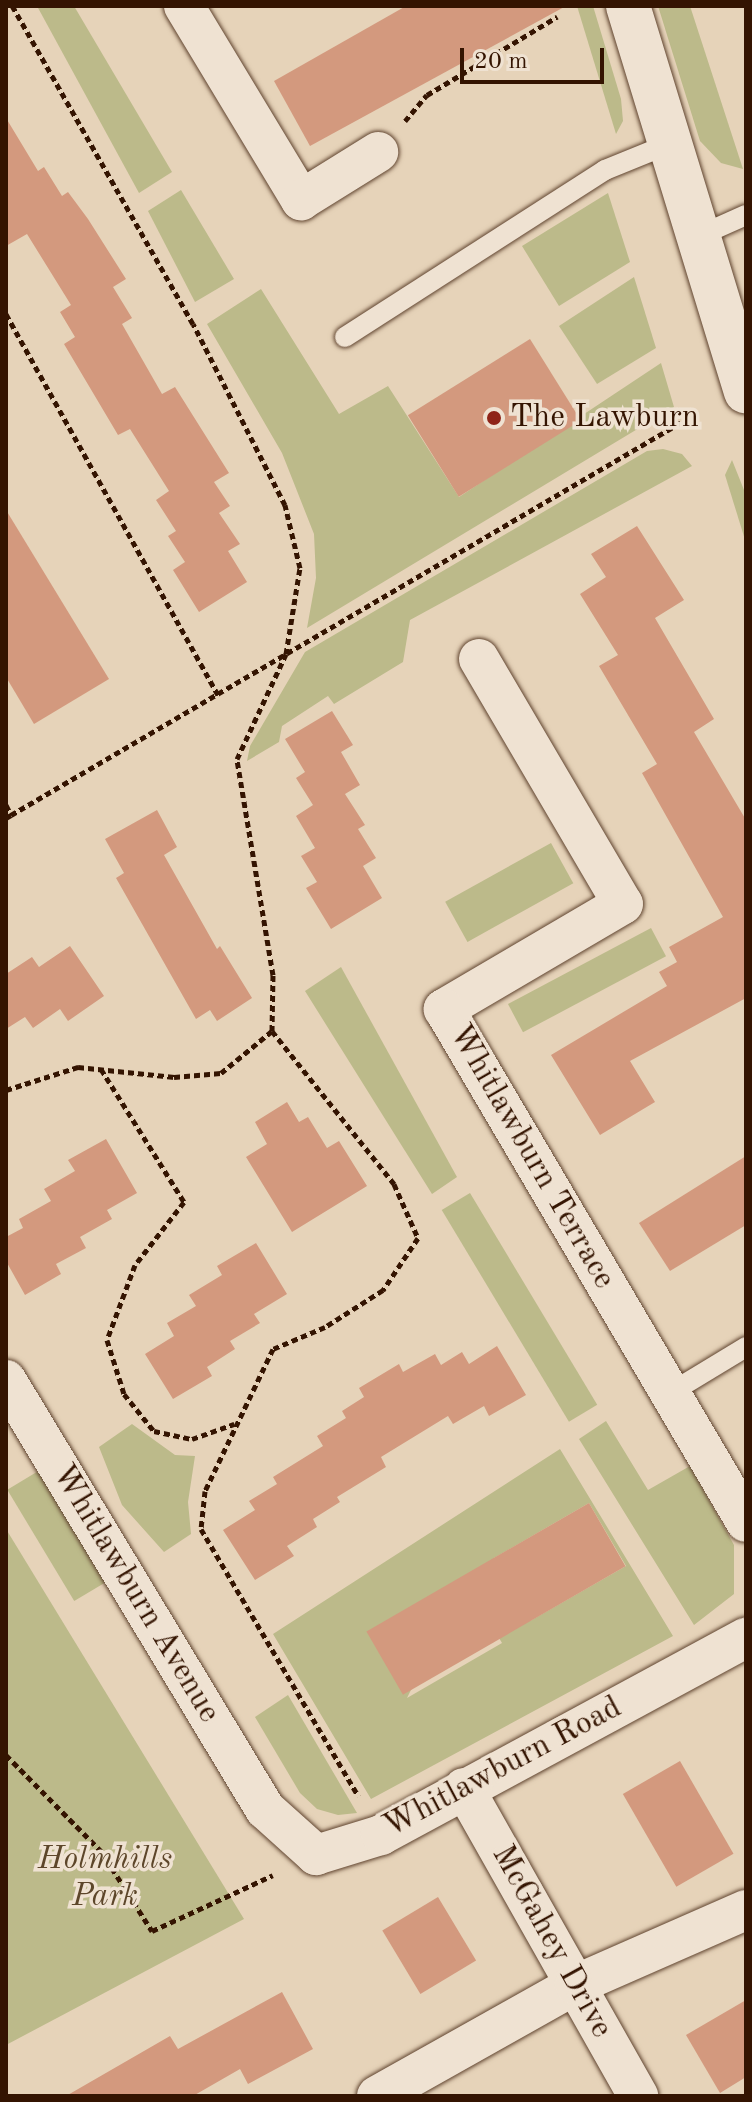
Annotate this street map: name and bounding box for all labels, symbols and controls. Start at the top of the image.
scale bar [464,32,608,82]
text: 20 m [474,50,528,74]
place label: The Lawburn [510,399,699,437]
marker: The Lawburn [485,409,503,427]
street label: Whitlawburn Terrace [440,1018,622,1296]
street label: Whitlawburn Avenue [43,1458,227,1730]
street label: Whitlawburn Road [377,1689,629,1847]
street label: McGahey Drive [482,1839,620,2045]
park label: Holmhills Park [38,1842,172,1917]

